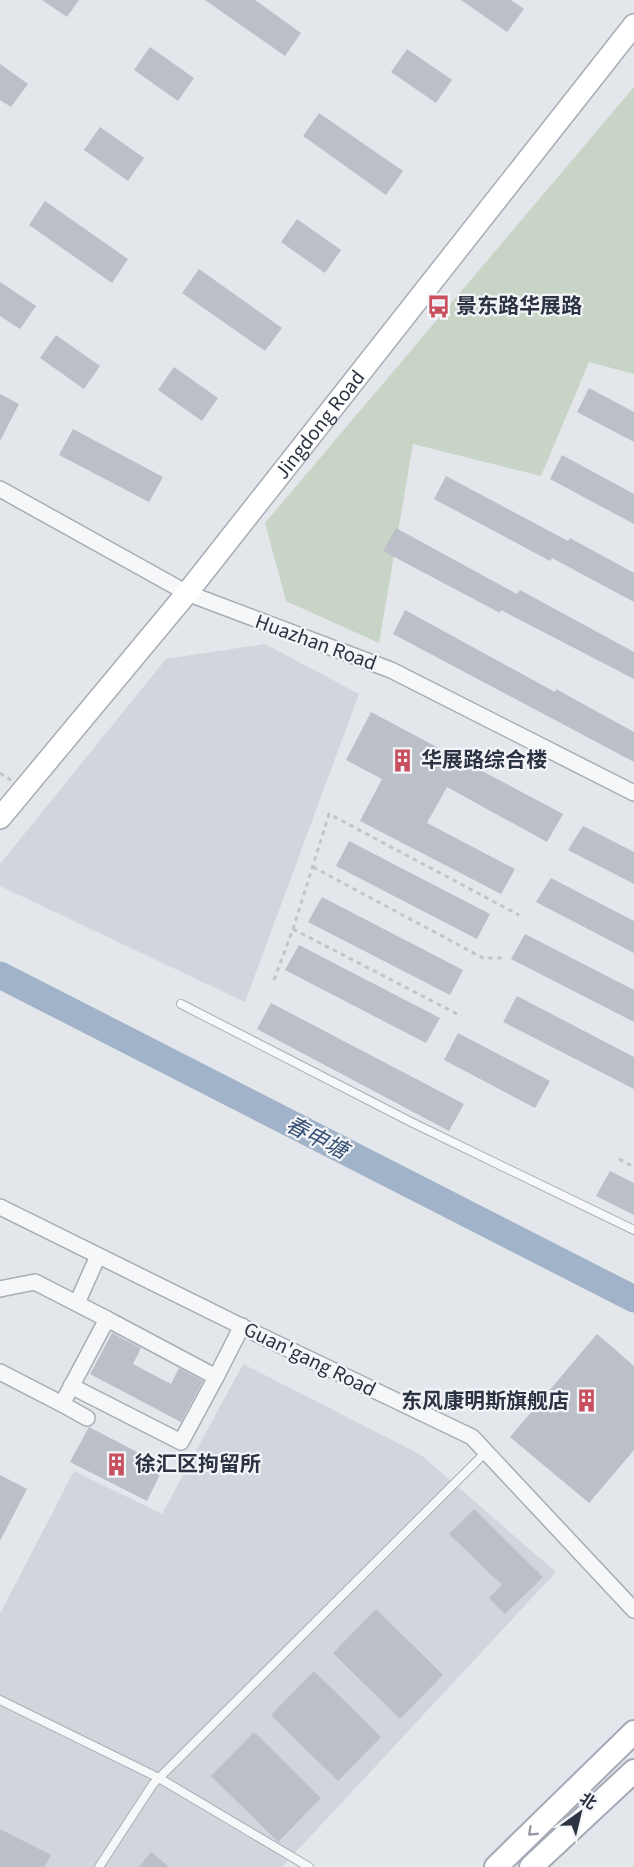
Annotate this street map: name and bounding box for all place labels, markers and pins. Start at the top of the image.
place label: 景东路华展路 [456,291,582,321]
bus stop icon: 景东路华展路 [425,293,451,319]
place label: 华展路综合楼 [421,745,547,775]
building icon: 华展路综合楼 [390,747,416,773]
place label: 东风康明斯旗舰店 [401,1386,569,1416]
building icon: 东风康明斯旗舰店 [574,1388,600,1414]
place label: 徐汇区拘留所 [135,1449,261,1479]
building icon: 徐汇区拘留所 [104,1451,130,1477]

